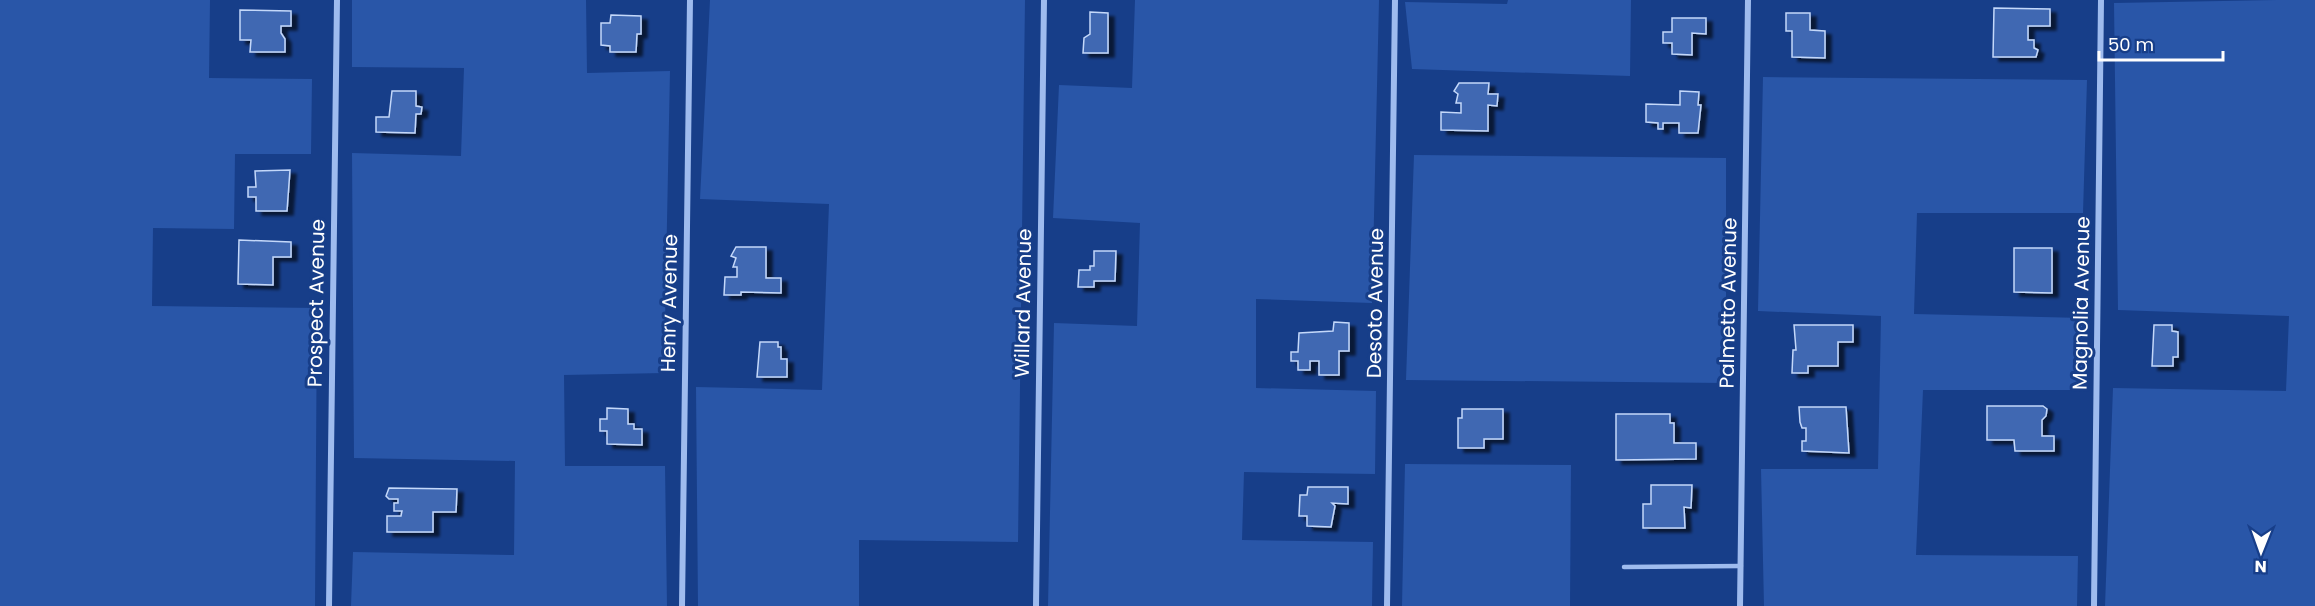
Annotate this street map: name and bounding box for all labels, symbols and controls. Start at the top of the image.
scale bar [2099,24,2224,62]
text: 50 m [2108,32,2154,57]
street label: Magnolia Avenue [2065,216,2097,390]
street label: Palmetto Avenue [1713,217,1743,389]
street label: Prospect Avenue [301,219,331,387]
street label: Willard Avenue [1008,228,1038,378]
street label: Desoto Avenue [1360,228,1390,378]
street label: Henry Avenue [654,234,684,372]
north arrow [2231,522,2291,582]
text: N [2255,555,2267,578]

